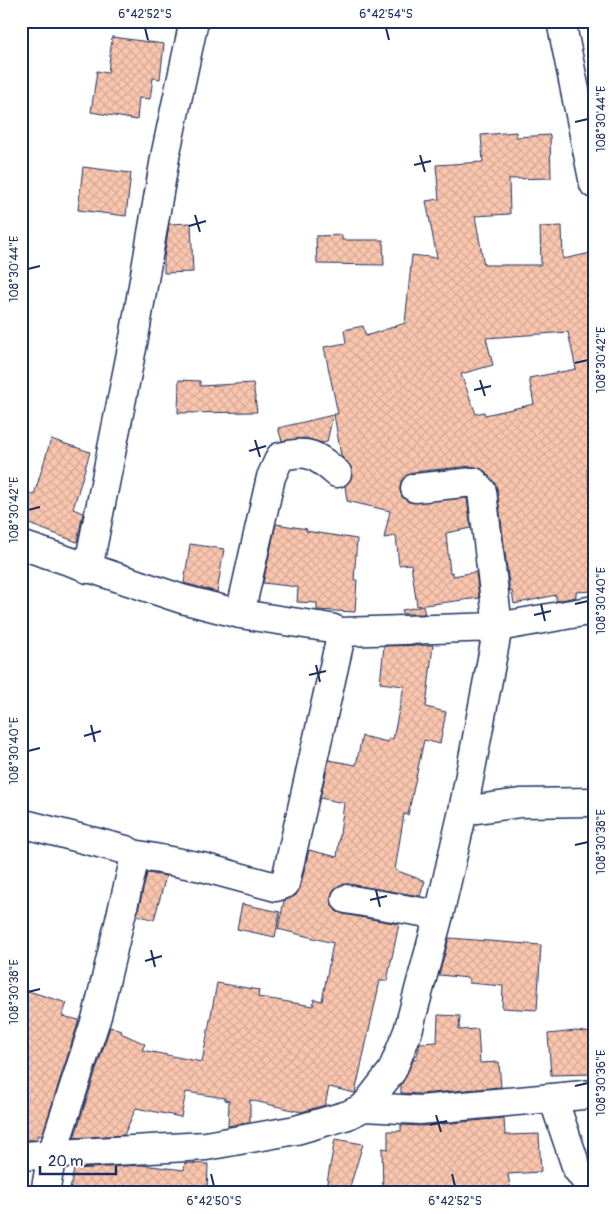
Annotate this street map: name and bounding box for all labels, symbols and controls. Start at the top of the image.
text: 6°42'52"S [118,7,172,22]
text: 6°42'54"S [359,7,413,22]
text: 108°30'44"E [594,86,609,152]
text: 108°30'44"E [7,236,22,302]
text: 108°30'42"E [594,327,609,393]
text: 108°30'42"E [7,477,22,543]
text: 108°30'40"E [594,567,609,635]
text: 108°30'40"E [7,717,22,785]
text: 108°30'38"E [594,809,609,875]
text: 108°30'38"E [7,959,22,1025]
text: 108°30'36"E [594,1050,609,1116]
scale bar [40,1144,116,1176]
text: 20 m [48,1152,83,1171]
text: 6°42'50"S [187,1194,241,1209]
text: 6°42'52"S [428,1194,482,1209]

